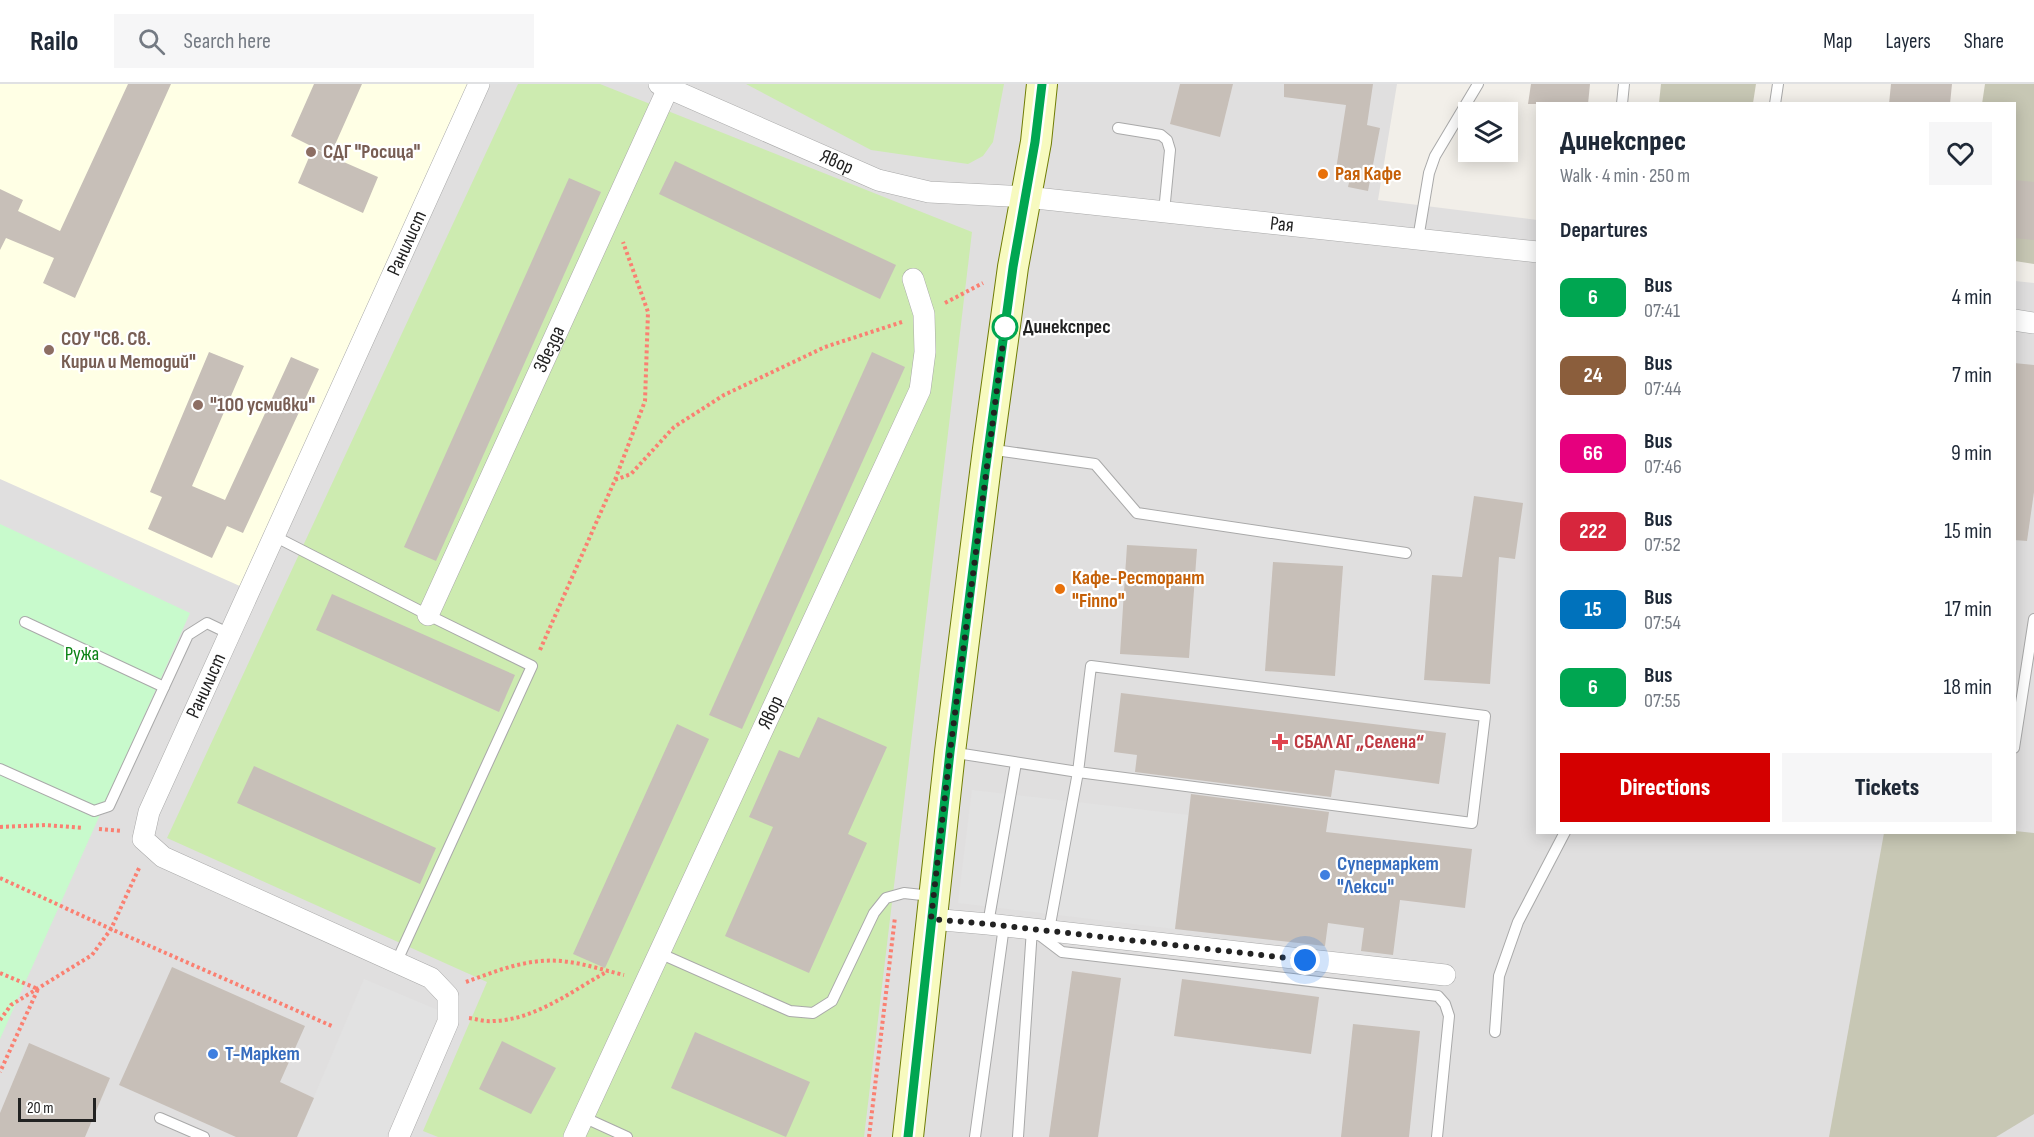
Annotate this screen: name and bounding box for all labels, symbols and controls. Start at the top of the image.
search box [114,14,534,68]
text: Railo [30,25,78,58]
icon: search [135,25,168,58]
text: Search here [183,28,271,55]
text: Map [1823,29,1852,54]
text: Layers [1885,29,1931,54]
text: Share [1964,29,2004,54]
map controls [1458,102,1518,162]
button: layers [1458,102,1518,162]
button: heart [1929,122,1992,185]
text: Динекспрес [1560,125,1686,158]
place label: СДГ "Росица" [323,140,421,164]
street label: Явор [816,144,857,180]
marker: СДГ "Росица" [304,145,318,159]
place label: Рая Кафе [1335,162,1402,186]
text: Walk · 4 min · 250 m [1560,164,1690,188]
marker: Рая Кафе [1316,167,1330,181]
street label: Ранилист [382,207,432,279]
street label: Рая [1269,211,1295,238]
text: Departures [1560,217,1648,244]
text: Bus [1644,272,1673,299]
text: 4 min [1952,284,1992,311]
text: 6 [1588,285,1598,310]
text: 07:41 [1644,299,1680,323]
marker: Динекспрес [992,314,1018,340]
place label: Динекспрес [1023,315,1111,339]
street label: Звезда [528,322,570,376]
place label: СОУ "Св. Св. Кирил и Методий" [61,327,196,374]
marker: СОУ "Св. Св. Кирил и Методий" [42,343,56,357]
text: Bus [1644,350,1673,377]
text: 7 min [1952,362,1992,389]
text: 24 [1584,363,1602,388]
text: 07:44 [1644,377,1681,401]
place label: "100 усмивки" [210,393,315,417]
marker: "100 усмивки" [191,398,205,412]
text: Bus [1644,428,1673,455]
text: 9 min [1951,440,1992,467]
text: 66 [1583,441,1603,466]
text: 07:46 [1644,455,1682,479]
text: Bus [1644,506,1673,533]
text: 15 min [1944,518,1992,545]
text: 222 [1579,519,1607,544]
text: 07:52 [1644,533,1681,557]
place label: Кафе-Ресторант "Finno" [1072,566,1204,613]
marker: Кафе-Ресторант "Finno" [1053,582,1067,596]
text: Bus [1644,584,1673,611]
text: 17 min [1944,596,1992,623]
text: 15 [1584,597,1602,622]
text: 07:54 [1644,611,1681,635]
park label: Ружа [65,642,99,666]
street label: Ранилист [181,650,231,722]
text: Bus [1644,662,1673,689]
text: 18 min [1944,674,1992,701]
text: 6 [1588,675,1598,700]
text: 07:55 [1644,689,1681,713]
street label: Явор [753,692,789,733]
place label: СБАЛ АГ „Селена“ [1294,730,1424,754]
marker: СБАЛ АГ „Селена“ [1271,733,1289,751]
button: Directions [1560,753,1770,822]
button: Tickets [1782,753,1992,822]
place label: Супермаркет "Лекси" [1337,852,1439,899]
marker: Супермаркет "Лекси" [1318,868,1332,882]
your location [1290,945,1320,975]
place label: Т-Маркет [225,1042,300,1066]
marker: Т-Маркет [206,1047,220,1061]
scale bar [18,1095,96,1122]
text: 20 m [27,1099,54,1118]

